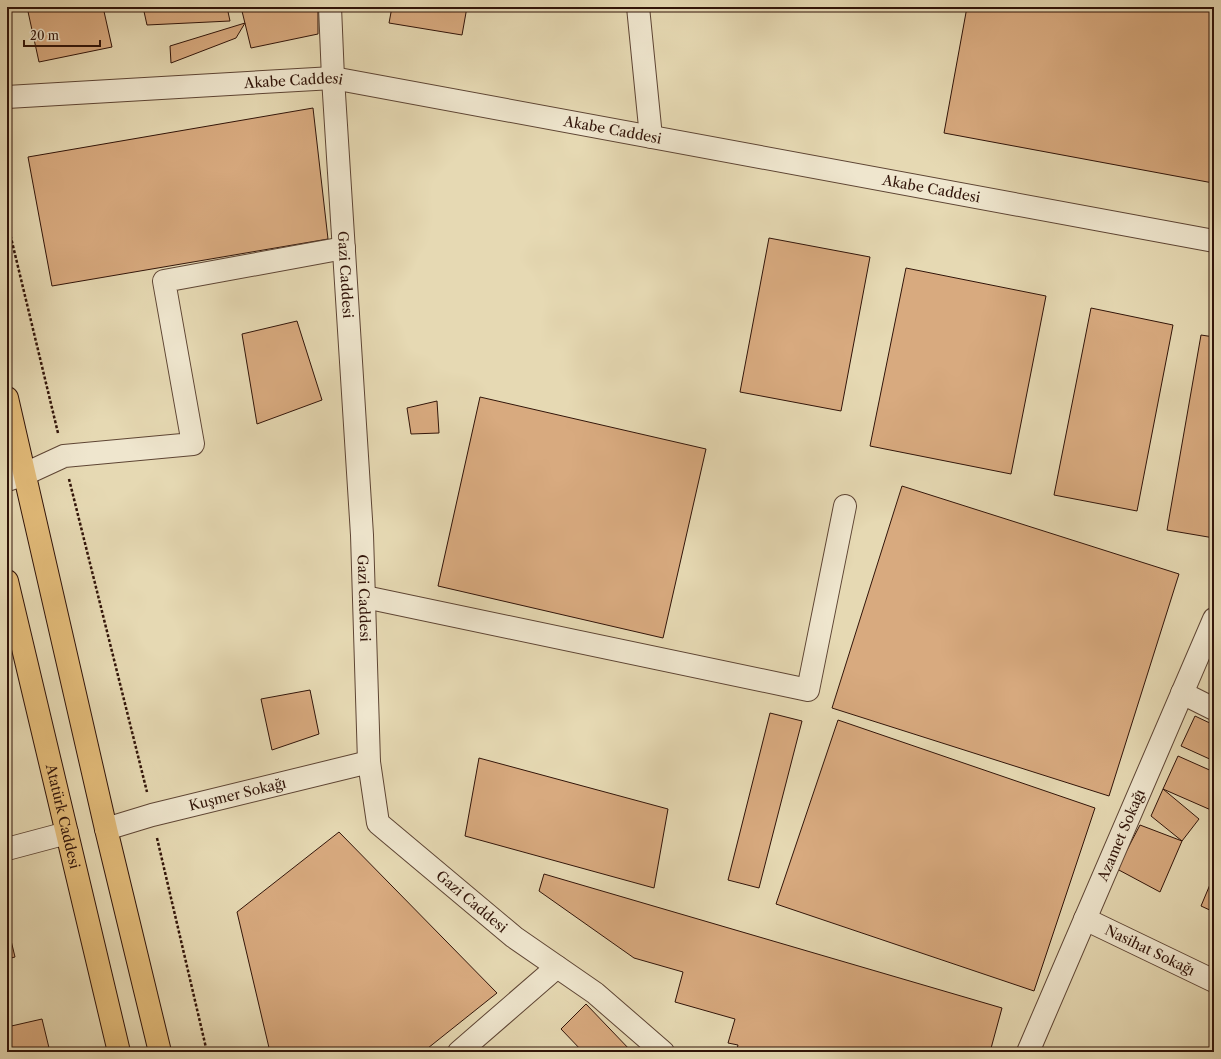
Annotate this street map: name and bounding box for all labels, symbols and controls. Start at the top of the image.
scale bar [24,22,100,48]
text: 20 m [30,28,59,43]
street label: Akabe Caddesi [243,69,344,92]
street label: Akabe Caddesi [561,112,663,148]
street label: Akabe Caddesi [880,171,982,207]
street label: Gazi Caddesi [334,230,357,319]
street label: Gazi Caddesi [354,554,374,642]
street label: Atatürk Caddesi [42,761,84,870]
street label: Kuşmer Sokağı [187,774,288,815]
street label: Azamet Sokağı [1093,786,1149,885]
street label: Gazi Caddesi [432,867,511,936]
street label: Nasihat Sokağı [1102,921,1198,979]

